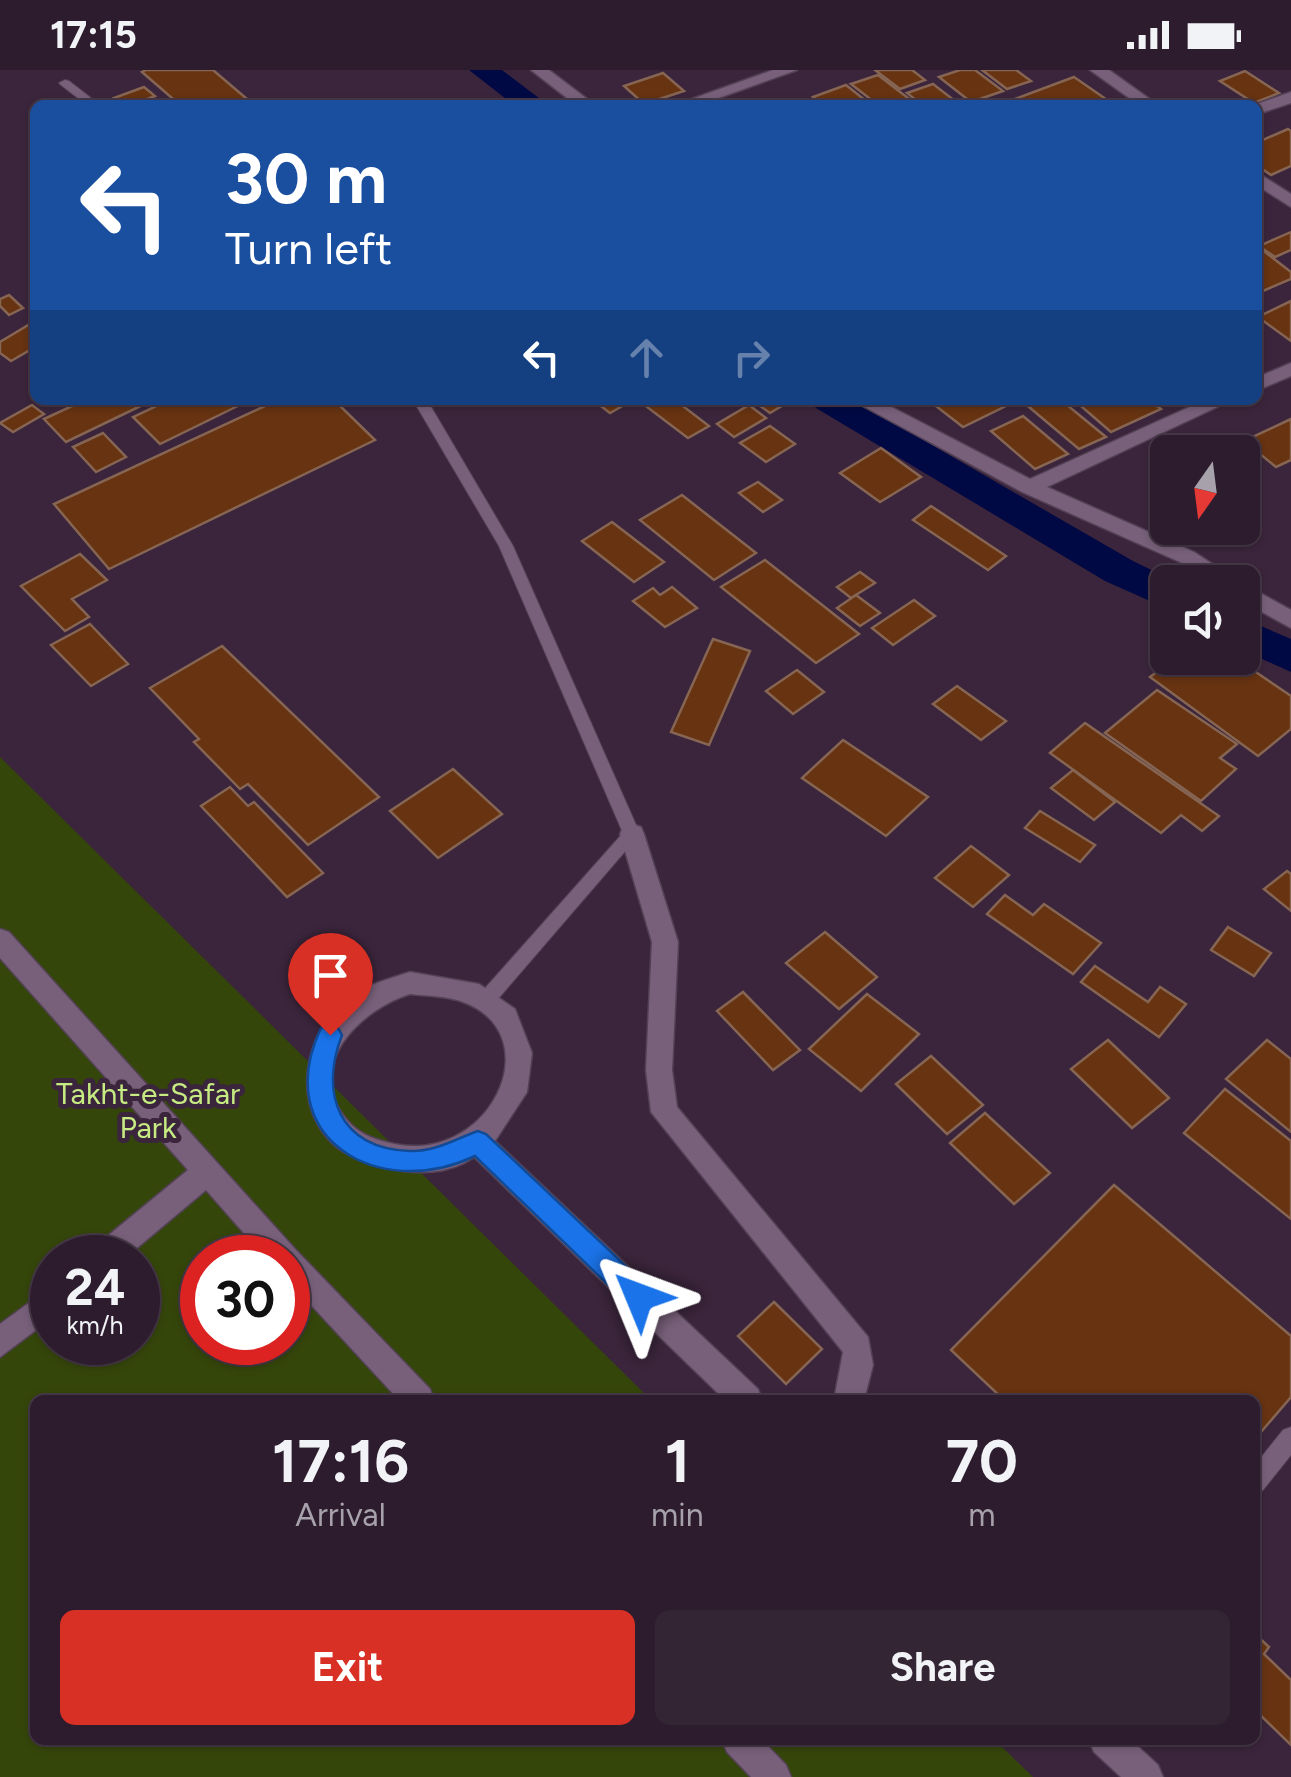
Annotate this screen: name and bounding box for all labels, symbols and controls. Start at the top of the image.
text: 17:15 [50,12,137,58]
text: 30 m [225,136,387,221]
icon: left [60,140,190,270]
text: Turn left [225,221,392,275]
icon: left [514,330,569,385]
icon: ahead [619,330,674,385]
icon: right [724,330,779,385]
north arrow [1150,435,1260,545]
map controls [1150,435,1260,675]
button: sound [1150,565,1260,675]
pin [288,933,373,1036]
icon: arrive [303,948,358,1003]
park label: Takht-e-Safar Park [56,1075,240,1146]
speed limit sign: 30 [180,1235,310,1365]
position arrow [587,1245,691,1349]
text: 24 [65,1257,125,1318]
text: km/h [66,1310,124,1340]
text: 17:16 [272,1425,409,1497]
text: 1 [665,1425,690,1497]
text: 70 [946,1425,1018,1497]
text: Arrival [295,1496,386,1534]
text: min [651,1496,704,1534]
text: m [968,1496,995,1534]
button: Exit [60,1610,635,1725]
button: Share [655,1610,1230,1725]

